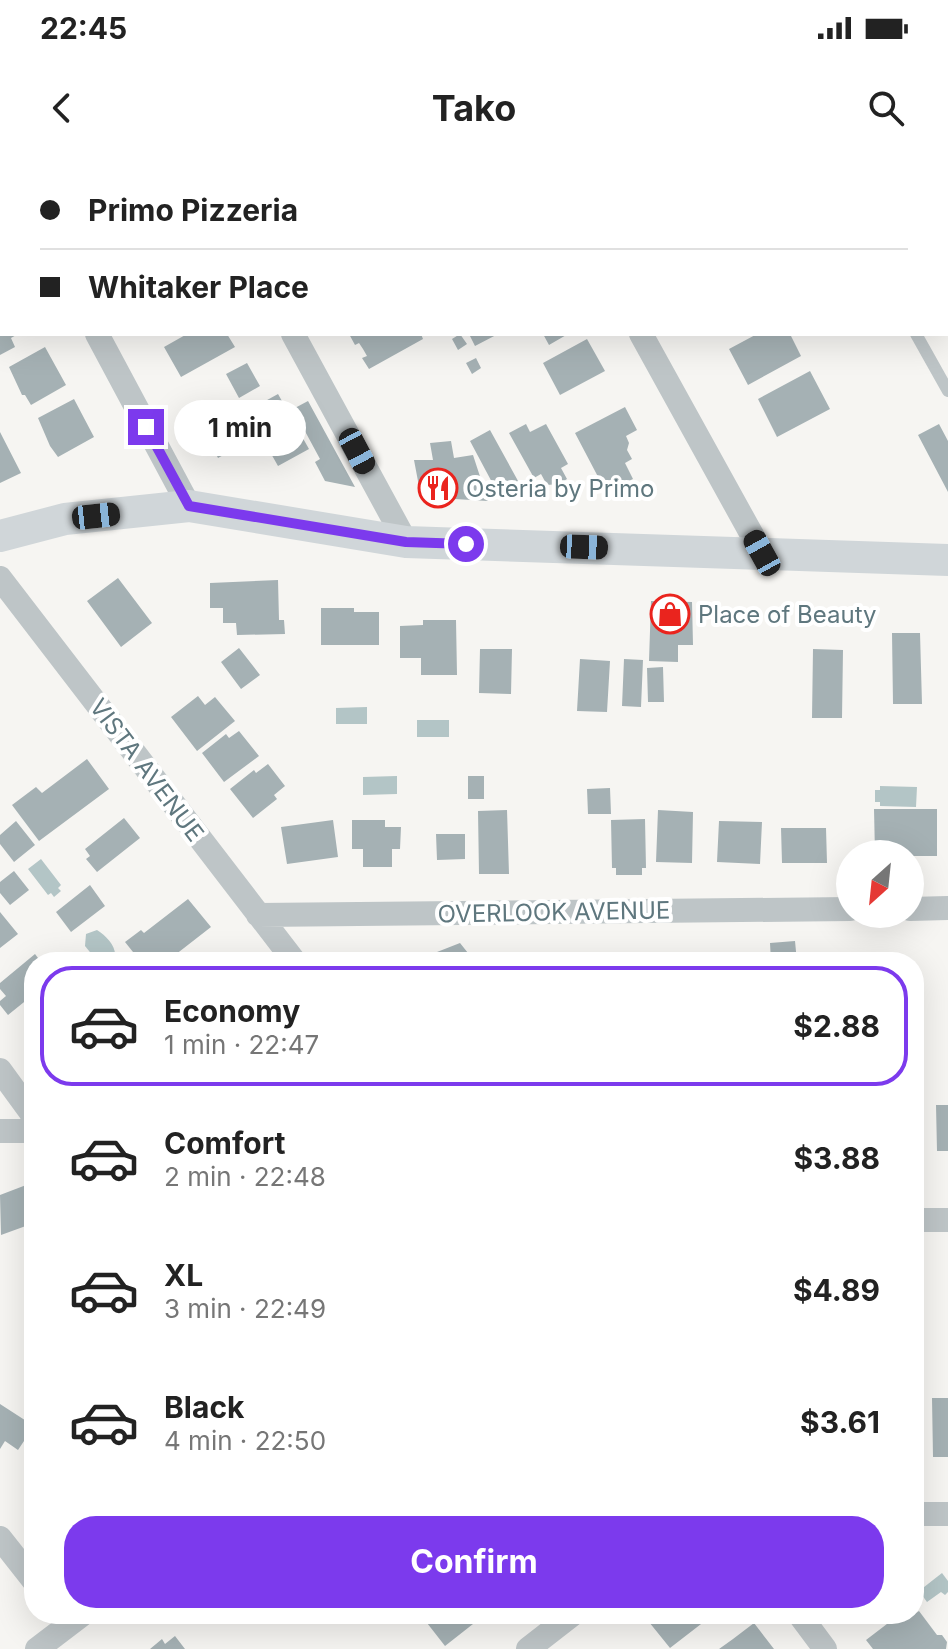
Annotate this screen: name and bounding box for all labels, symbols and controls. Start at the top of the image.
text: 22:45 [40,10,127,46]
icon: back [40,86,84,130]
text: Tako [432,86,516,130]
icon: search [864,86,908,130]
text: Primo Pizzeria [88,192,298,228]
text: Whitaker Place [88,269,309,305]
callout: 1 min [174,399,306,455]
route end [128,409,164,445]
text: 1 min [208,412,272,443]
car [335,424,379,478]
restaurant icon: Osteria by Primo [417,467,459,509]
place label: Osteria by Primo [466,474,655,503]
car [71,502,121,530]
route start [448,526,484,562]
car [740,526,784,580]
car [560,534,608,560]
shop icon: Place of Beauty [649,593,691,635]
place label: Place of Beauty [698,600,877,629]
street label: VISTA AVENUE [84,693,210,847]
north arrow [836,840,924,928]
map controls [836,840,924,928]
street label: OVERLOOK AVENUE [437,895,671,929]
icon: car [68,990,140,1062]
text: Economy [164,993,300,1029]
text: $2.88 [793,1008,880,1044]
text: 1 min · 22:47 [164,1029,319,1060]
icon: car [68,1122,140,1194]
text: Comfort [164,1125,285,1161]
text: $3.88 [793,1140,880,1176]
text: 2 min · 22:48 [164,1161,326,1192]
icon: car [68,1254,140,1326]
text: XL [164,1257,203,1293]
text: $4.89 [793,1272,880,1308]
text: 3 min · 22:49 [164,1293,326,1324]
icon: car [68,1386,140,1458]
text: Black [164,1389,244,1425]
text: $3.61 [800,1404,880,1440]
text: 4 min · 22:50 [164,1425,326,1456]
button: Confirm [64,1516,884,1608]

